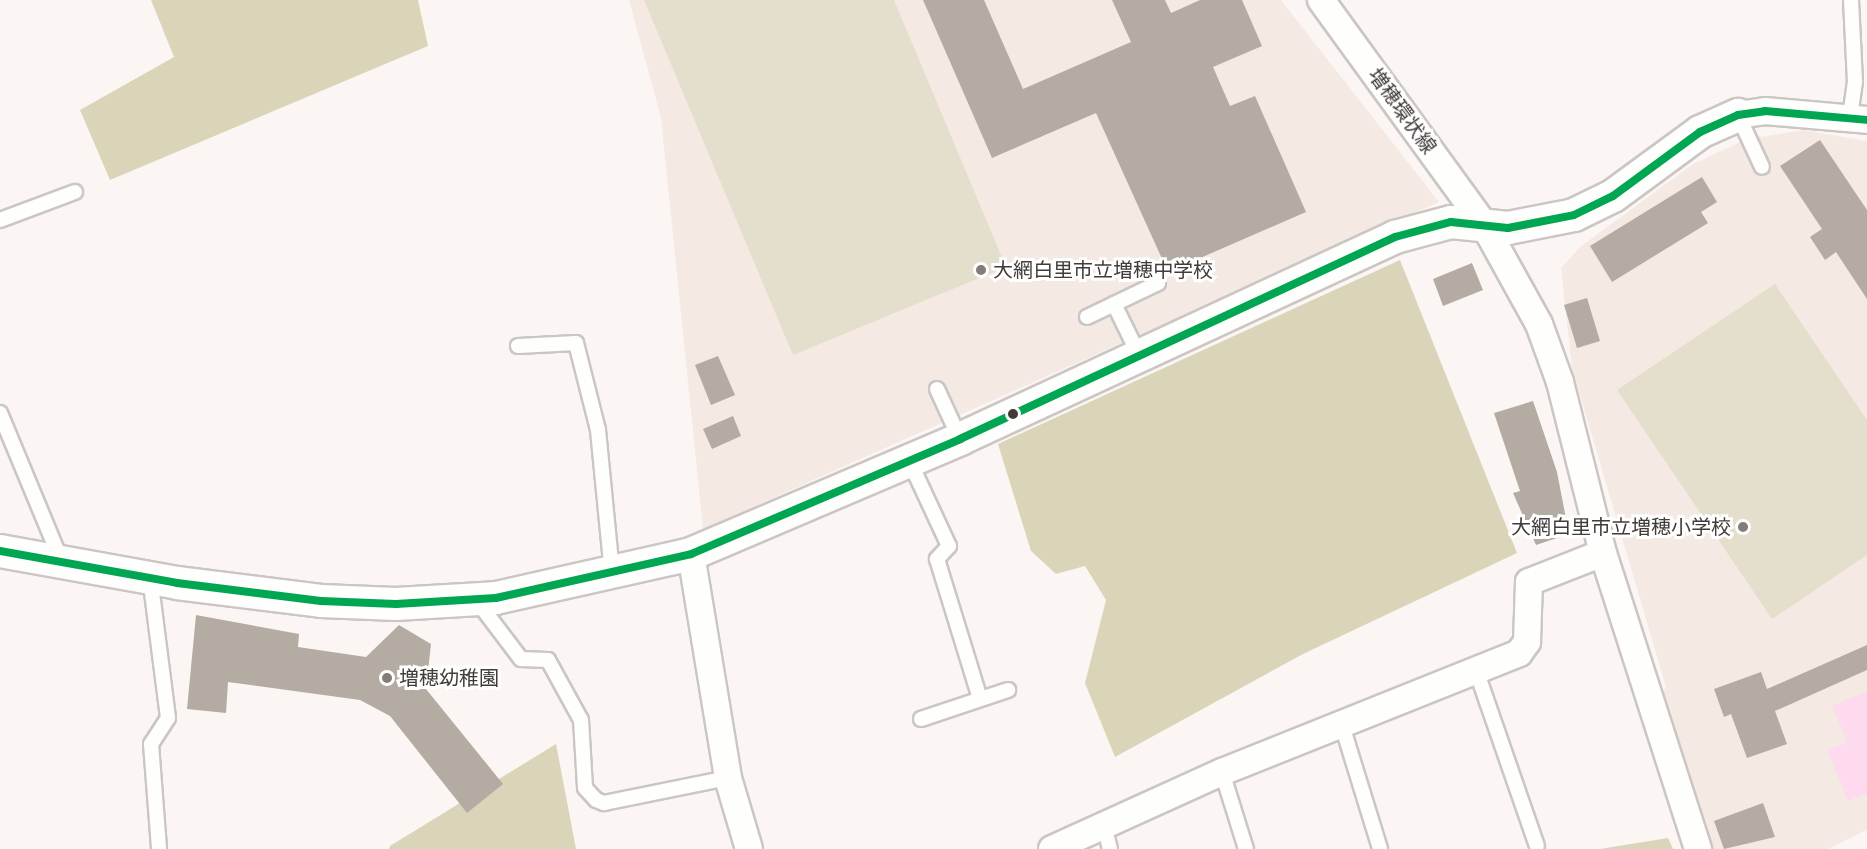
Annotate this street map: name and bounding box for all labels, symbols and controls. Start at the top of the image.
street label: 増穂環状線 [1363,63,1441,159]
place label: 大網白里市立増穂中学校 [993,258,1213,282]
marker: 大網白里市立増穂中学校 [974,263,988,277]
unlabelled marker [1007,408,1019,420]
place label: 大網白里市立増穂小学校 [1511,515,1731,539]
marker: 大網白里市立増穂小学校 [1736,520,1750,534]
place label: 増穂幼稚園 [399,666,499,690]
marker: 増穂幼稚園 [380,671,394,685]

